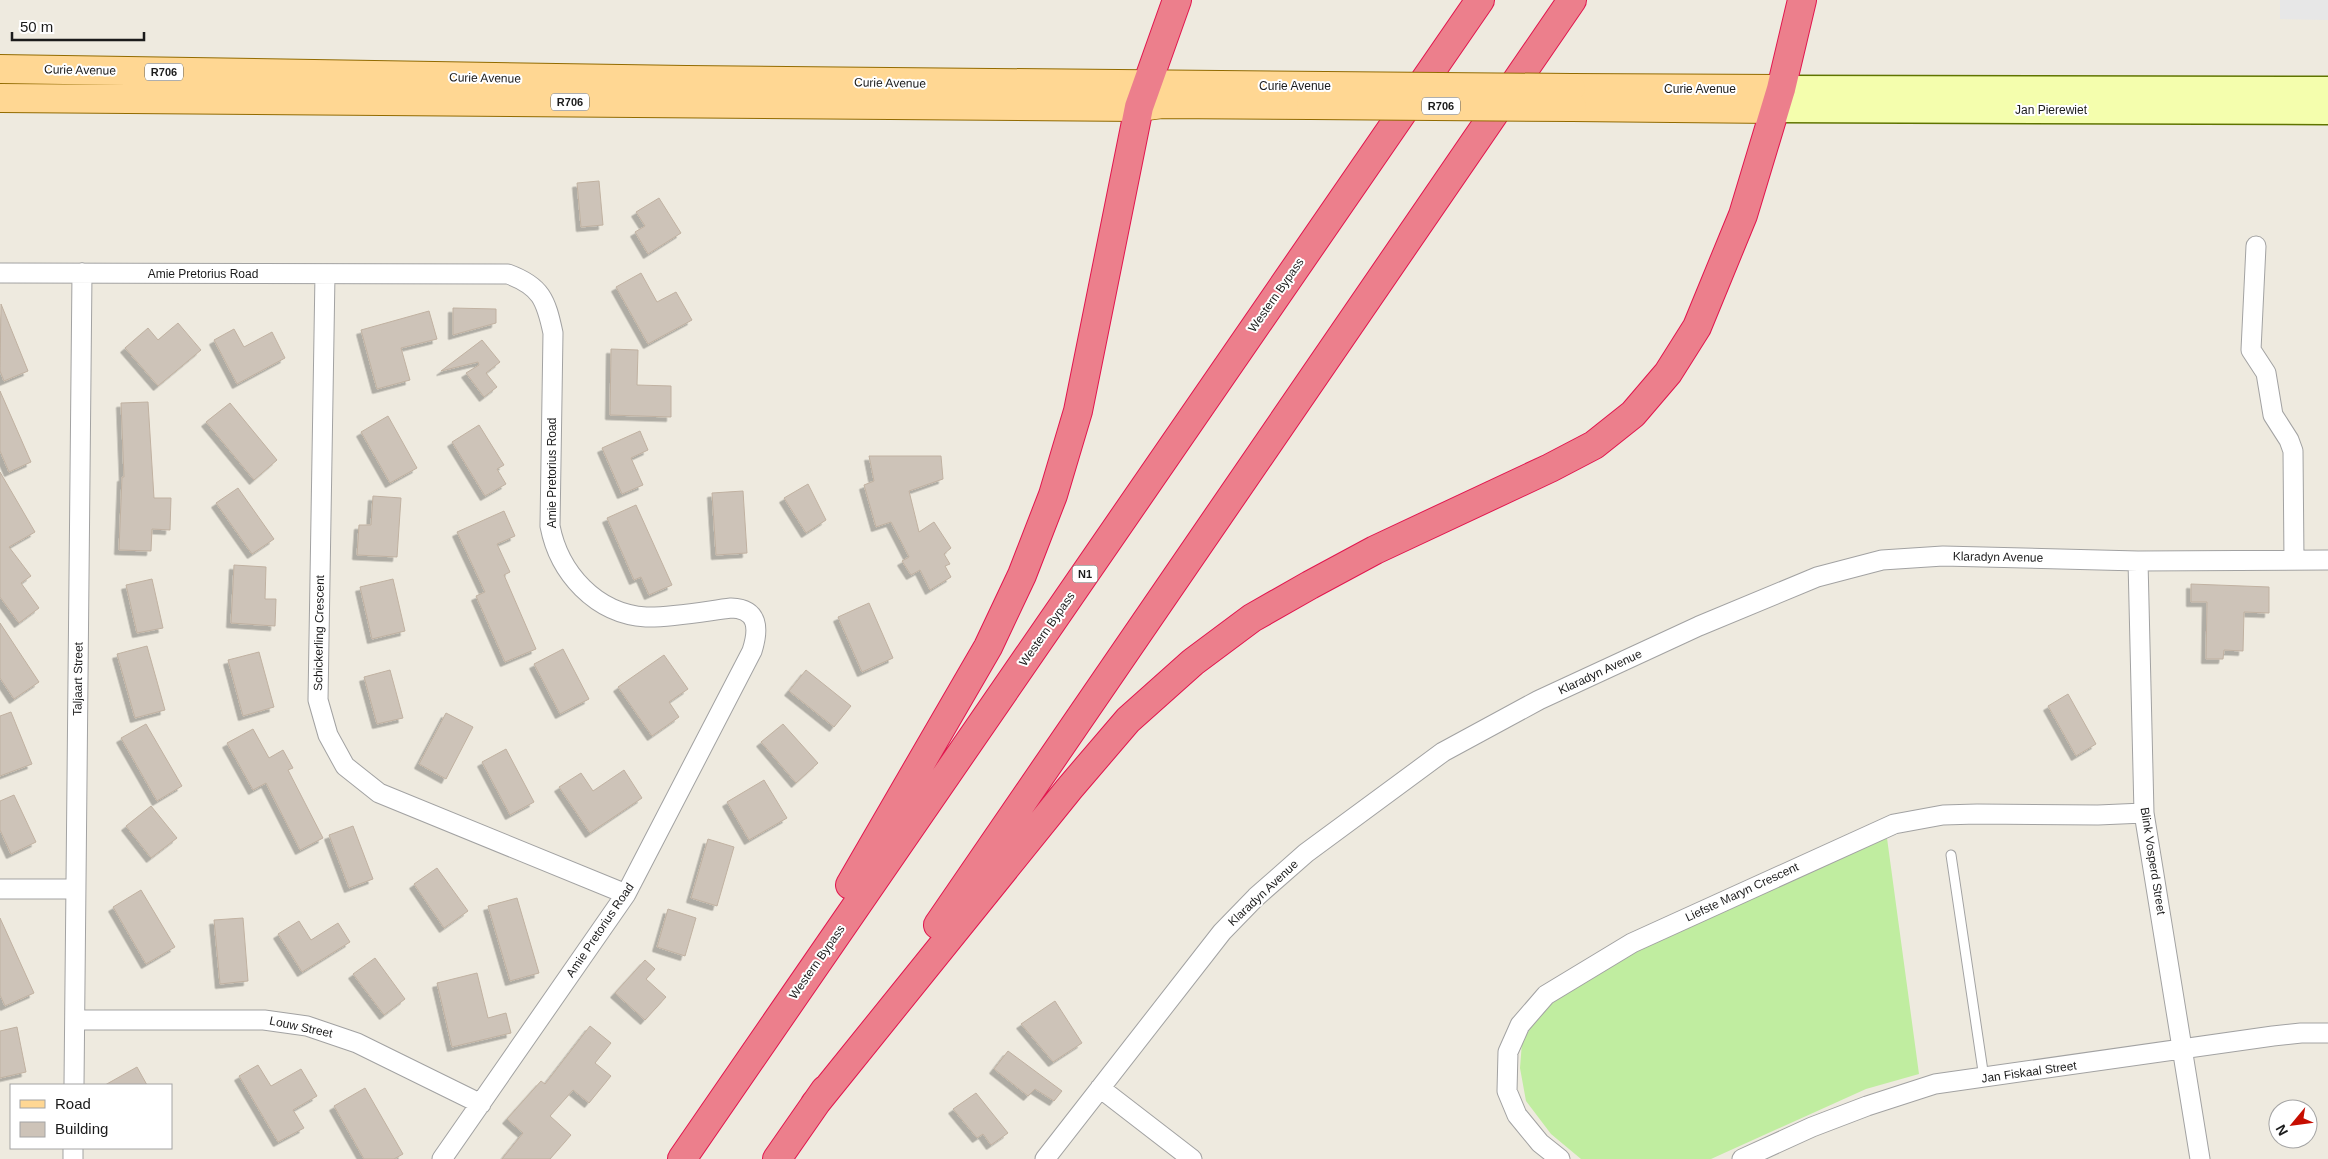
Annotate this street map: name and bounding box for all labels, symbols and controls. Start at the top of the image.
scale bar [12,10,145,42]
text: 50 m [20,18,53,35]
street label: Curie Avenue [44,62,116,78]
road number: R706 [145,64,183,80]
street label: Curie Avenue [449,70,521,86]
street label: Curie Avenue [854,75,926,91]
street label: Curie Avenue [1259,79,1331,93]
street label: Curie Avenue [1664,82,1736,96]
road number: R706 [551,94,589,110]
road number: R706 [1422,98,1460,114]
street label: Jan Pierewiet [2015,103,2088,117]
street label: Western Bypass [1245,255,1307,335]
street label: Amie Pretorius Road [148,267,258,281]
street label: Amie Pretorius Road [545,418,559,528]
street label: Klaradyn Avenue [1953,549,2044,565]
road number: N1 [1072,566,1098,582]
street label: Schickerling Crescent [311,574,327,691]
street label: Western Bypass [1016,589,1078,669]
street label: Taljaart Street [70,641,86,716]
street label: Klaradyn Avenue [1556,646,1644,697]
street label: Blink Vosperd Street [2138,806,2169,916]
street label: Klaradyn Avenue [1225,857,1301,929]
street label: Liefste Maryn Crescent [1683,859,1801,924]
street label: Amie Pretorius Road [563,880,637,980]
street label: Western Bypass [786,922,848,1002]
street label: Louw Street [268,1013,334,1041]
street label: Jan Fiskaal Street [1980,1058,2078,1086]
legend [10,1084,172,1149]
text: Road [55,1095,91,1112]
north arrow [2268,1099,2318,1149]
text: Building [55,1120,108,1137]
text: N [2272,1122,2291,1139]

